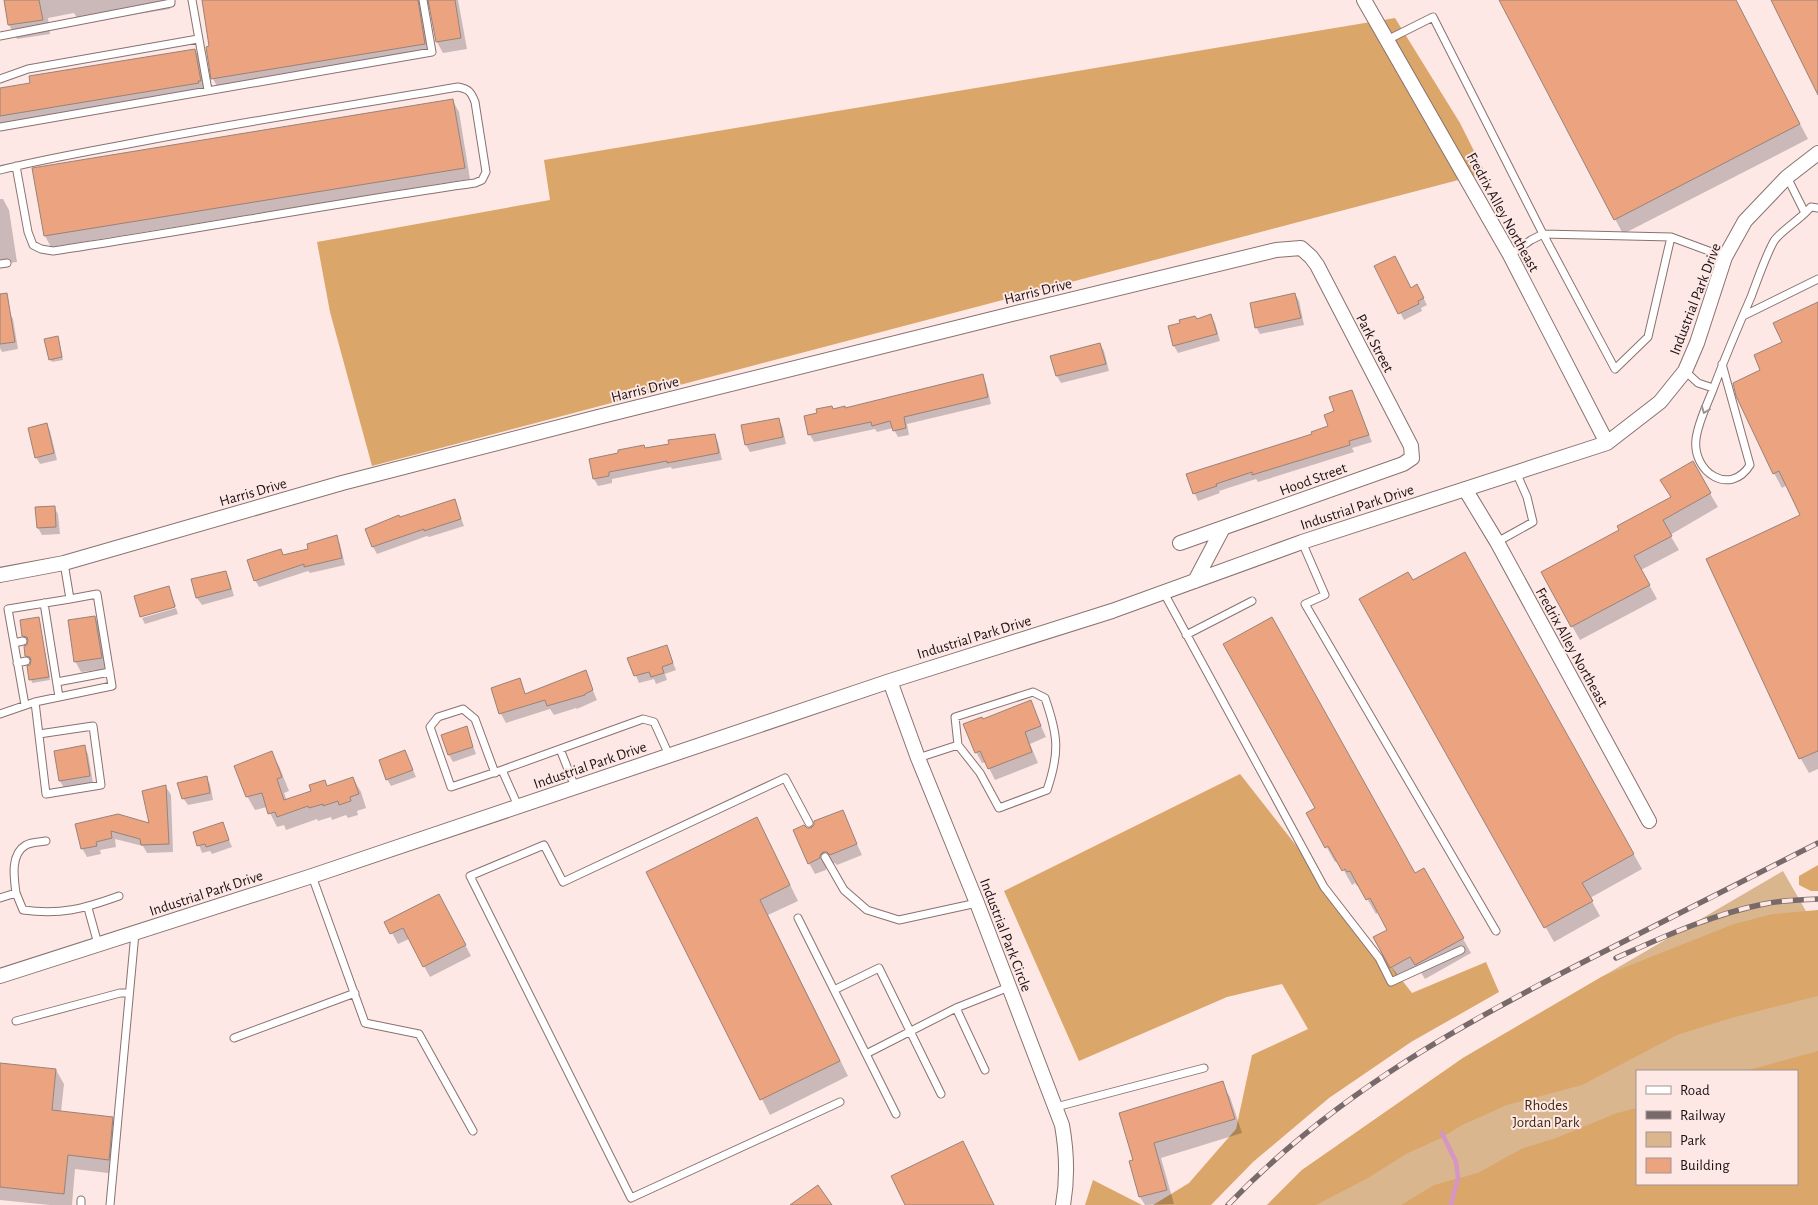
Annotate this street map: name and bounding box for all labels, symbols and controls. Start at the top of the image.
street label: Fredrix Alley Northeast [1464,150,1542,274]
street label: Industrial Park Drive [1667,241,1724,357]
street label: Harris Drive [1003,276,1074,307]
street label: Park Street [1353,312,1396,375]
street label: Harris Drive [610,374,681,405]
one-way arrow [1701,405,1711,413]
street label: Hood Street [1278,460,1349,499]
street label: Harris Drive [218,476,289,509]
street label: Industrial Park Drive [1298,482,1416,533]
street label: Fredrix Alley Northeast [1533,585,1611,709]
street label: Industrial Park Drive [915,613,1033,662]
street label: Industrial Park Drive [532,739,649,792]
street label: Industrial Park Drive [147,868,265,919]
street label: Industrial Park Circle [977,876,1034,994]
legend [1636,1070,1798,1185]
text: Road [1680,1083,1710,1098]
park label: Rhodes Jordan Park [1512,1098,1580,1130]
text: Railway [1680,1108,1726,1123]
text: Park [1680,1133,1706,1148]
text: Building [1680,1158,1730,1173]

